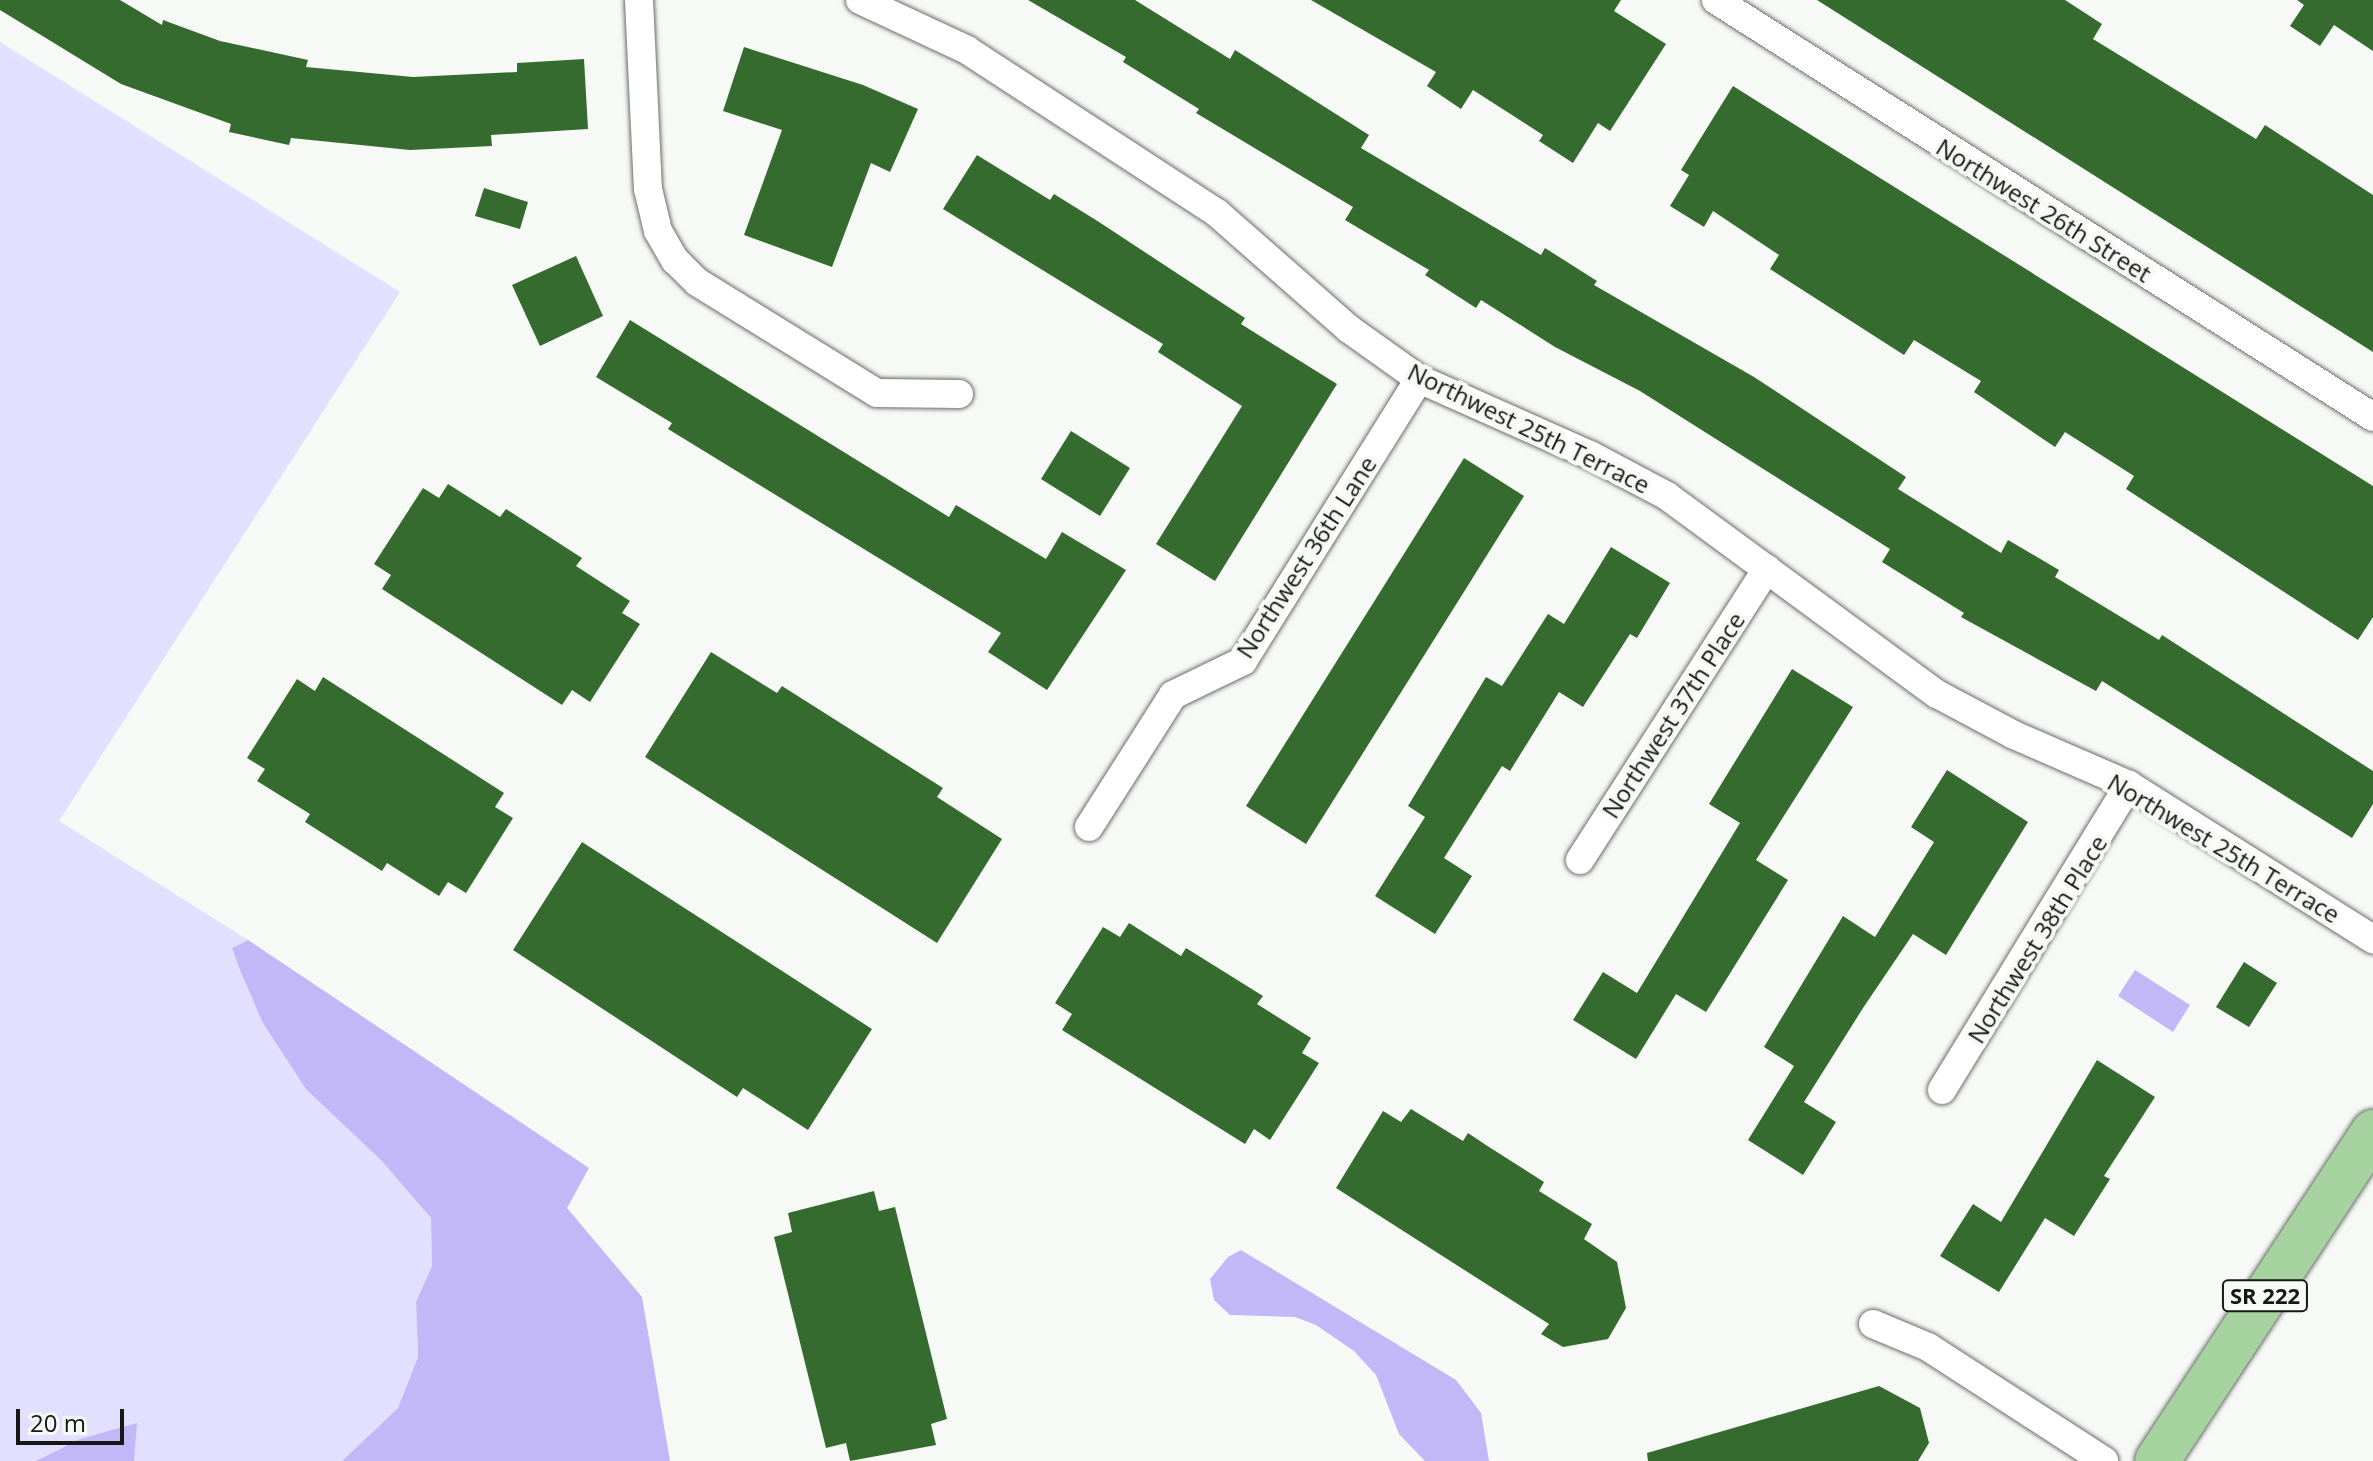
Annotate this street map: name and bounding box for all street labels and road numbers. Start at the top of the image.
street label: Northwest 26th Street [1931,132,2157,288]
street label: Northwest 25th Terrace [1403,357,1655,499]
street label: Northwest 36th Lane [1230,451,1382,663]
street label: Northwest 37th Place [1596,607,1750,823]
street label: Northwest 25th Terrace [2103,767,2345,929]
street label: Northwest 38th Place [1961,830,2113,1048]
road number: SR 222 [2221,1278,2309,1314]

